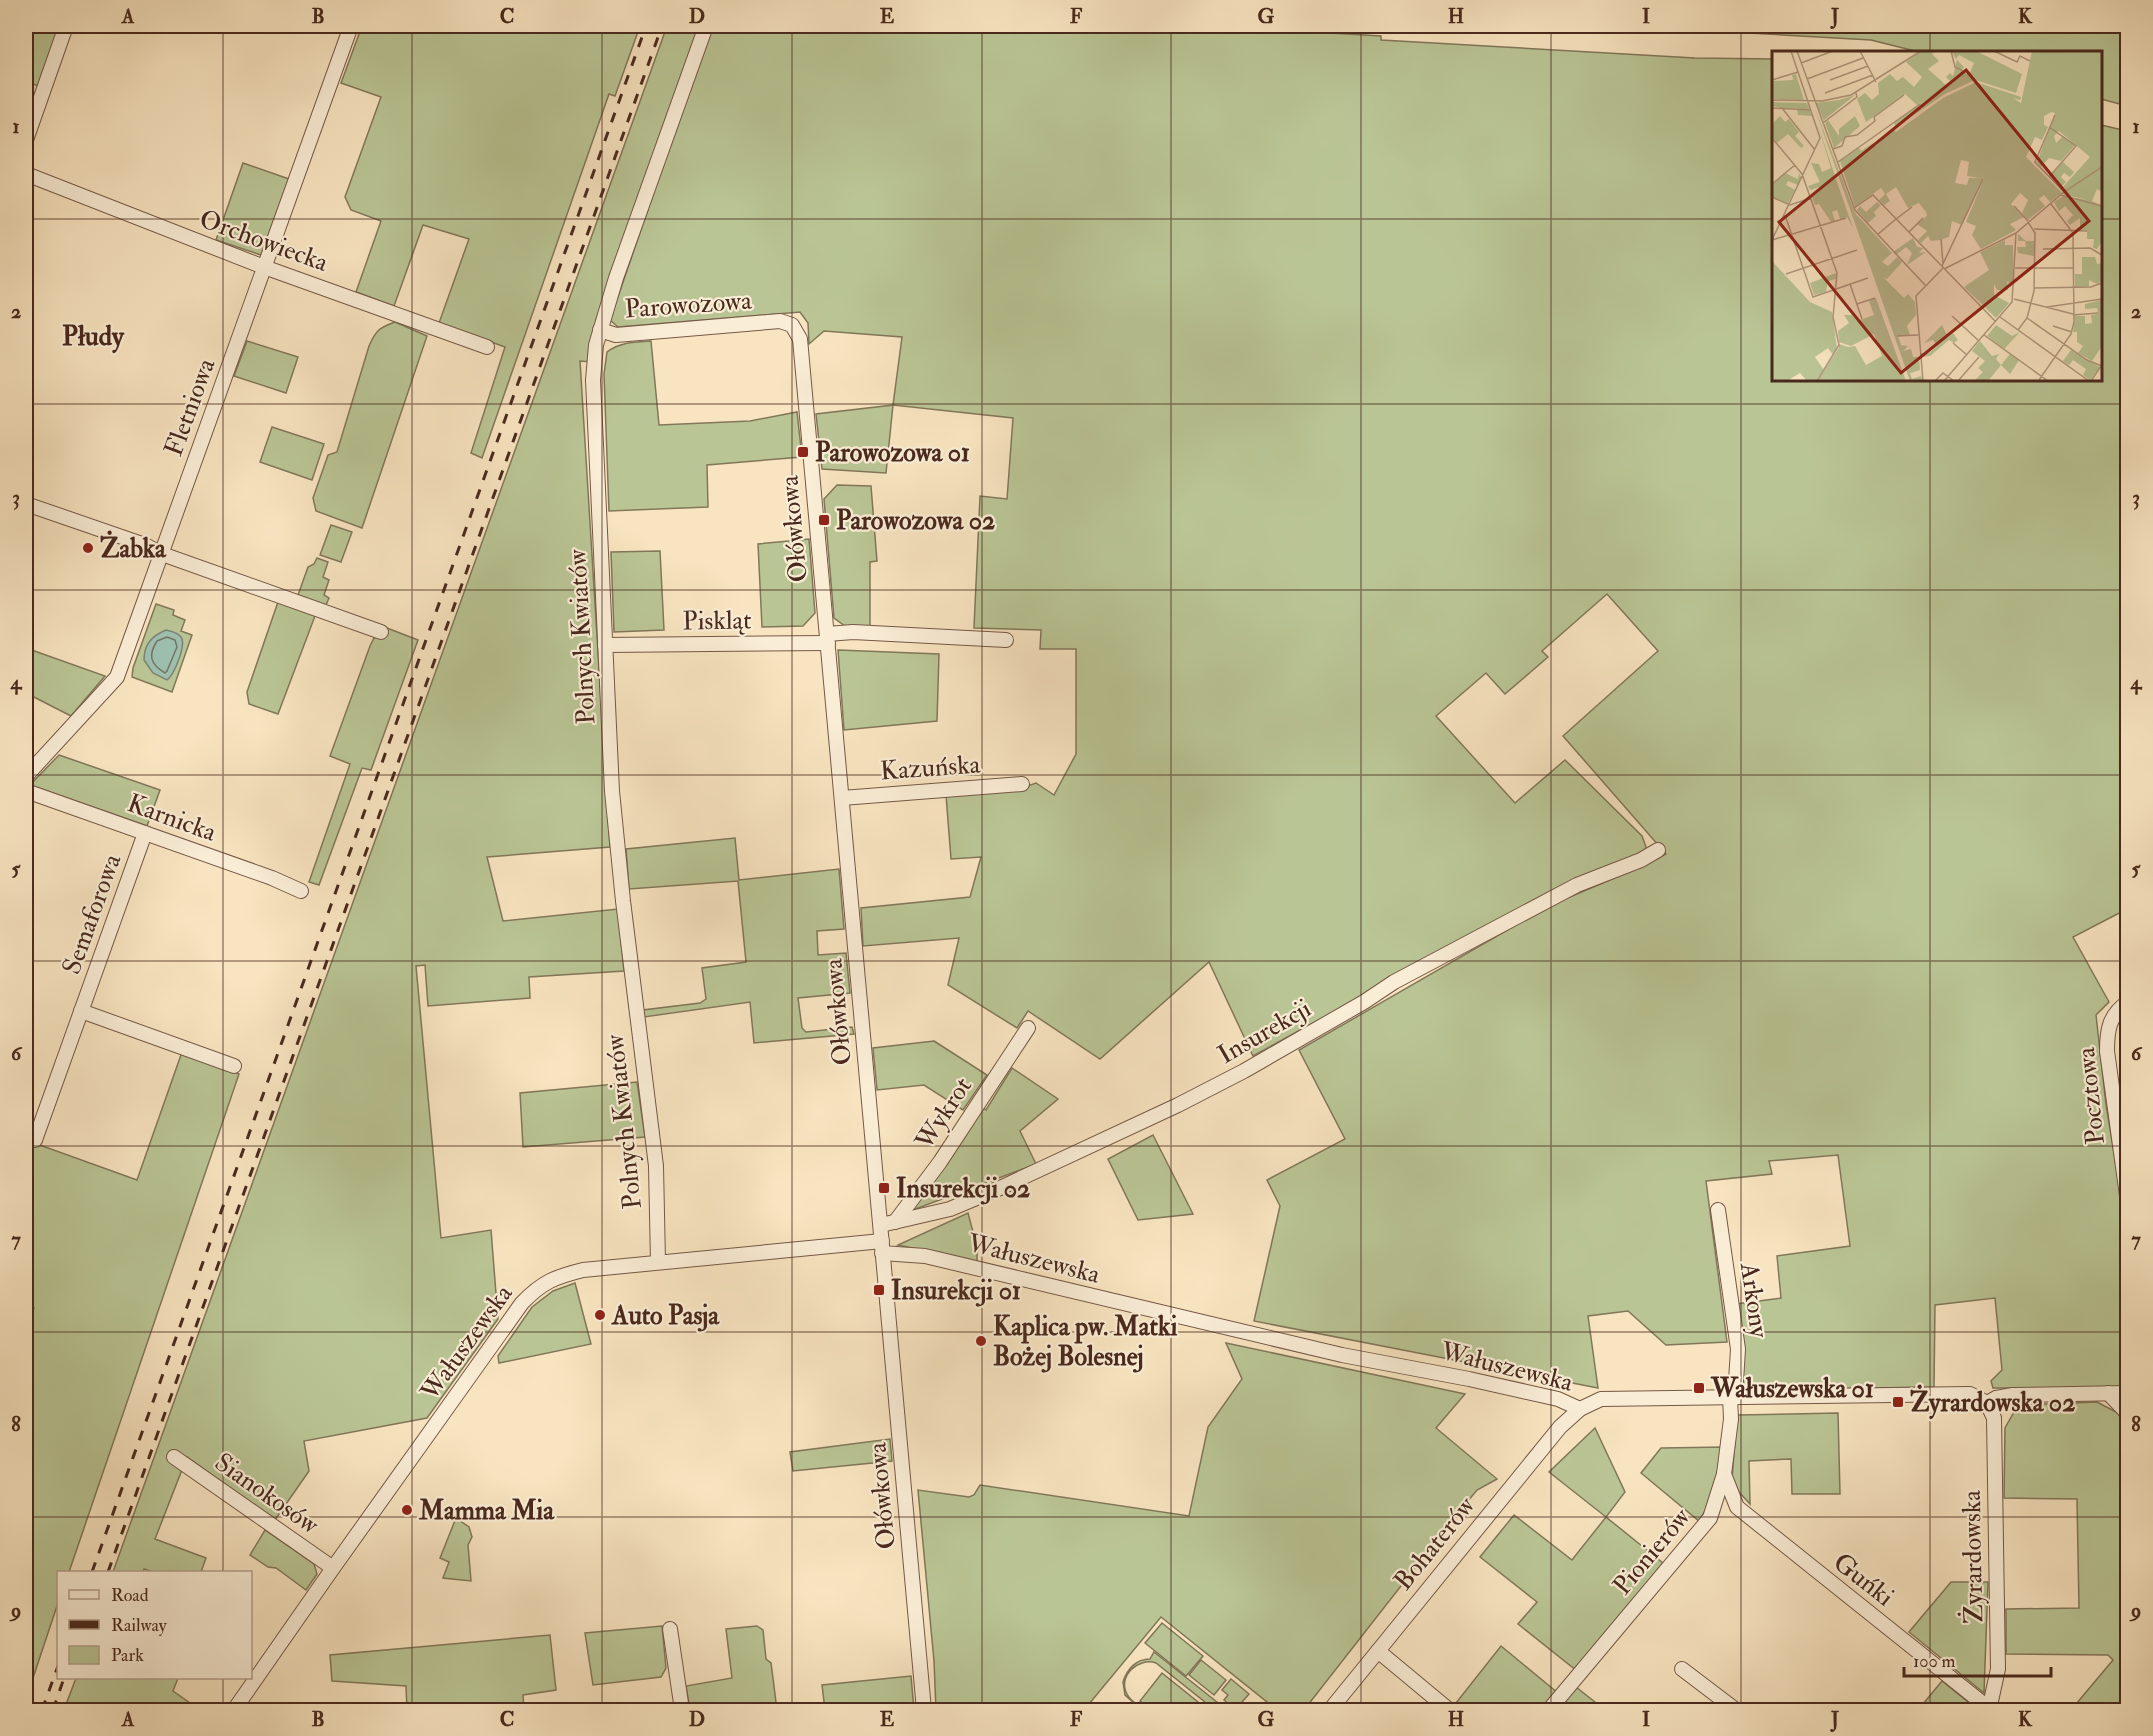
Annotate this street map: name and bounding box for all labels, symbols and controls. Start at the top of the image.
text: A [121,4,135,29]
text: B [311,4,325,29]
text: C [500,4,514,29]
text: D [689,4,705,29]
text: E [880,4,895,29]
text: F [1070,4,1083,29]
text: G [1258,4,1275,29]
text: H [1448,4,1464,29]
text: I [1642,4,1650,29]
text: J [1830,4,1839,29]
text: K [2018,4,2033,29]
inset map [1772,51,2102,381]
text: 1 [12,114,20,139]
text: 1 [2132,114,2140,139]
street label: Orchowiecka [195,203,333,279]
street label: Parowozowa [623,285,753,325]
text: 2 [11,299,21,324]
text: 2 [2131,299,2141,324]
district label: Płudy [62,320,125,354]
street label: Fletniowa [158,354,222,460]
place label: Parowozowa 01 [815,437,970,469]
marker: Parowozowa 01 [796,445,810,459]
street label: Ołówkowa [773,474,815,584]
text: 3 [12,485,20,510]
text: 3 [2132,485,2140,510]
place label: Parowozowa 02 [836,505,995,537]
marker: Parowozowa 02 [817,513,831,527]
place label: Żabka [100,530,167,565]
marker: Żabka [81,541,95,555]
street label: Polnych Kwiatów [561,548,603,725]
street label: Piskląt [682,604,752,638]
text: 4 [10,670,23,695]
text: 4 [2130,670,2143,695]
street label: Kazuńska [879,749,981,787]
street label: Karnicka [123,787,221,849]
street label: Semaforowa [55,850,129,979]
text: 5 [12,856,22,881]
text: 5 [2132,856,2142,881]
street label: Ołówkowa [817,957,859,1067]
street label: Insurekcji [1212,992,1317,1071]
street label: Polnych Kwiatów [599,1032,649,1211]
text: 6 [11,1041,23,1066]
text: 6 [2131,1041,2143,1066]
street label: Pocztowa [2070,1045,2112,1146]
street label: Wykrot [908,1071,979,1157]
place label: Insurekcji 02 [896,1173,1030,1205]
marker: Insurekcji 02 [877,1181,891,1195]
text: 7 [11,1227,21,1252]
street label: Wałuszewska [963,1227,1103,1291]
text: 7 [2131,1227,2141,1252]
street label: Arkony [1733,1260,1775,1340]
place label: Insurekcji 01 [891,1275,1021,1307]
street label: Wałuszewska [414,1278,520,1407]
marker: Insurekcji 01 [872,1283,886,1297]
place label: Auto Pasja [611,1300,720,1332]
marker: Auto Pasja [593,1308,607,1322]
place label: Kaplica pw. Matki Bożej Bolesnej [993,1311,1177,1373]
marker: Kaplica pw. Matki Bożej Bolesnej [974,1334,988,1348]
street label: Wałuszewska [1436,1335,1576,1399]
place label: Wałuszewska 01 [1710,1373,1874,1405]
marker: Wałuszewska 01 [1692,1381,1706,1395]
place label: Żyrardowska 02 [1910,1384,2075,1420]
marker: Żyrardowska 02 [1891,1395,1905,1409]
text: 8 [11,1412,21,1437]
text: 8 [2131,1412,2141,1437]
street label: Ołówkowa [861,1441,903,1551]
street label: Sianokosów [208,1446,325,1542]
street label: Bohaterów [1387,1490,1483,1597]
street label: Żyrardowska [1954,1490,1990,1624]
place label: Mamma Mia [418,1495,555,1527]
street label: Pionierów [1606,1501,1698,1602]
marker: Mamma Mia [400,1503,414,1517]
street label: Guńki [1827,1546,1900,1613]
legend [57,1571,252,1679]
text: Road [111,1584,149,1607]
text: 9 [9,1598,21,1623]
text: 9 [2129,1598,2141,1623]
text: Railway [111,1614,168,1637]
scale bar [1904,1640,2051,1678]
text: Park [111,1644,144,1667]
text: 100 m [1913,1650,1956,1673]
text: A [121,1707,135,1732]
text: B [311,1707,325,1732]
text: C [500,1707,514,1732]
text: D [689,1707,705,1732]
text: E [880,1707,895,1732]
text: F [1070,1707,1083,1732]
text: G [1258,1707,1275,1732]
text: H [1448,1707,1464,1732]
text: I [1642,1707,1650,1732]
text: J [1830,1707,1839,1732]
text: K [2018,1707,2033,1732]

